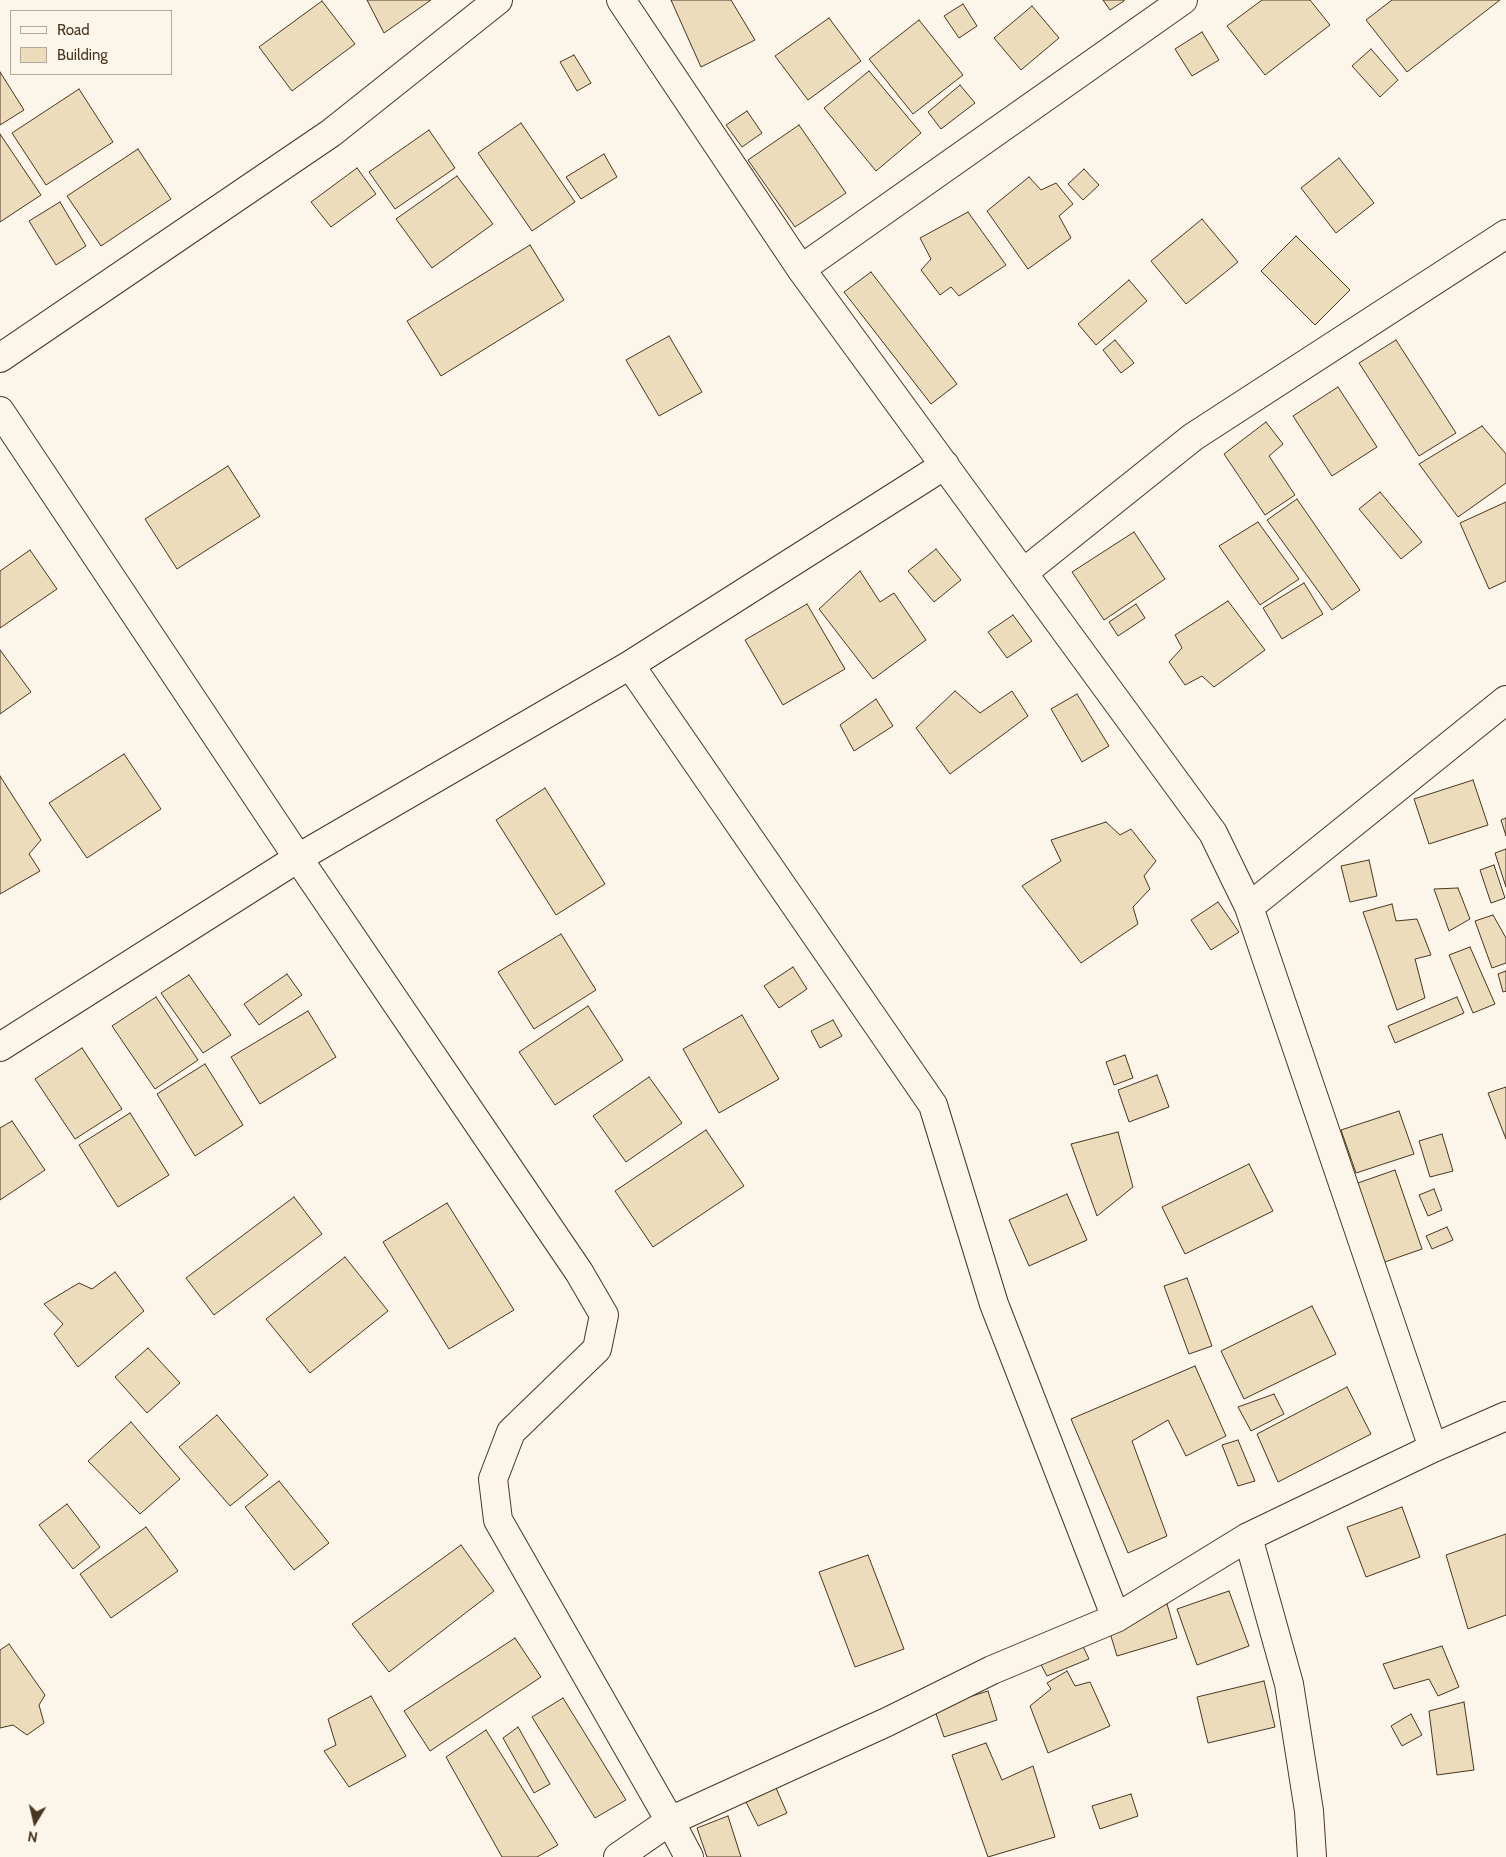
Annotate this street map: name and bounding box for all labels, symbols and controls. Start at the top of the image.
legend [10,10,172,75]
text: Road [57,21,90,39]
text: Building [57,46,108,64]
north arrow [10,1797,60,1847]
text: N [26,1827,39,1846]

